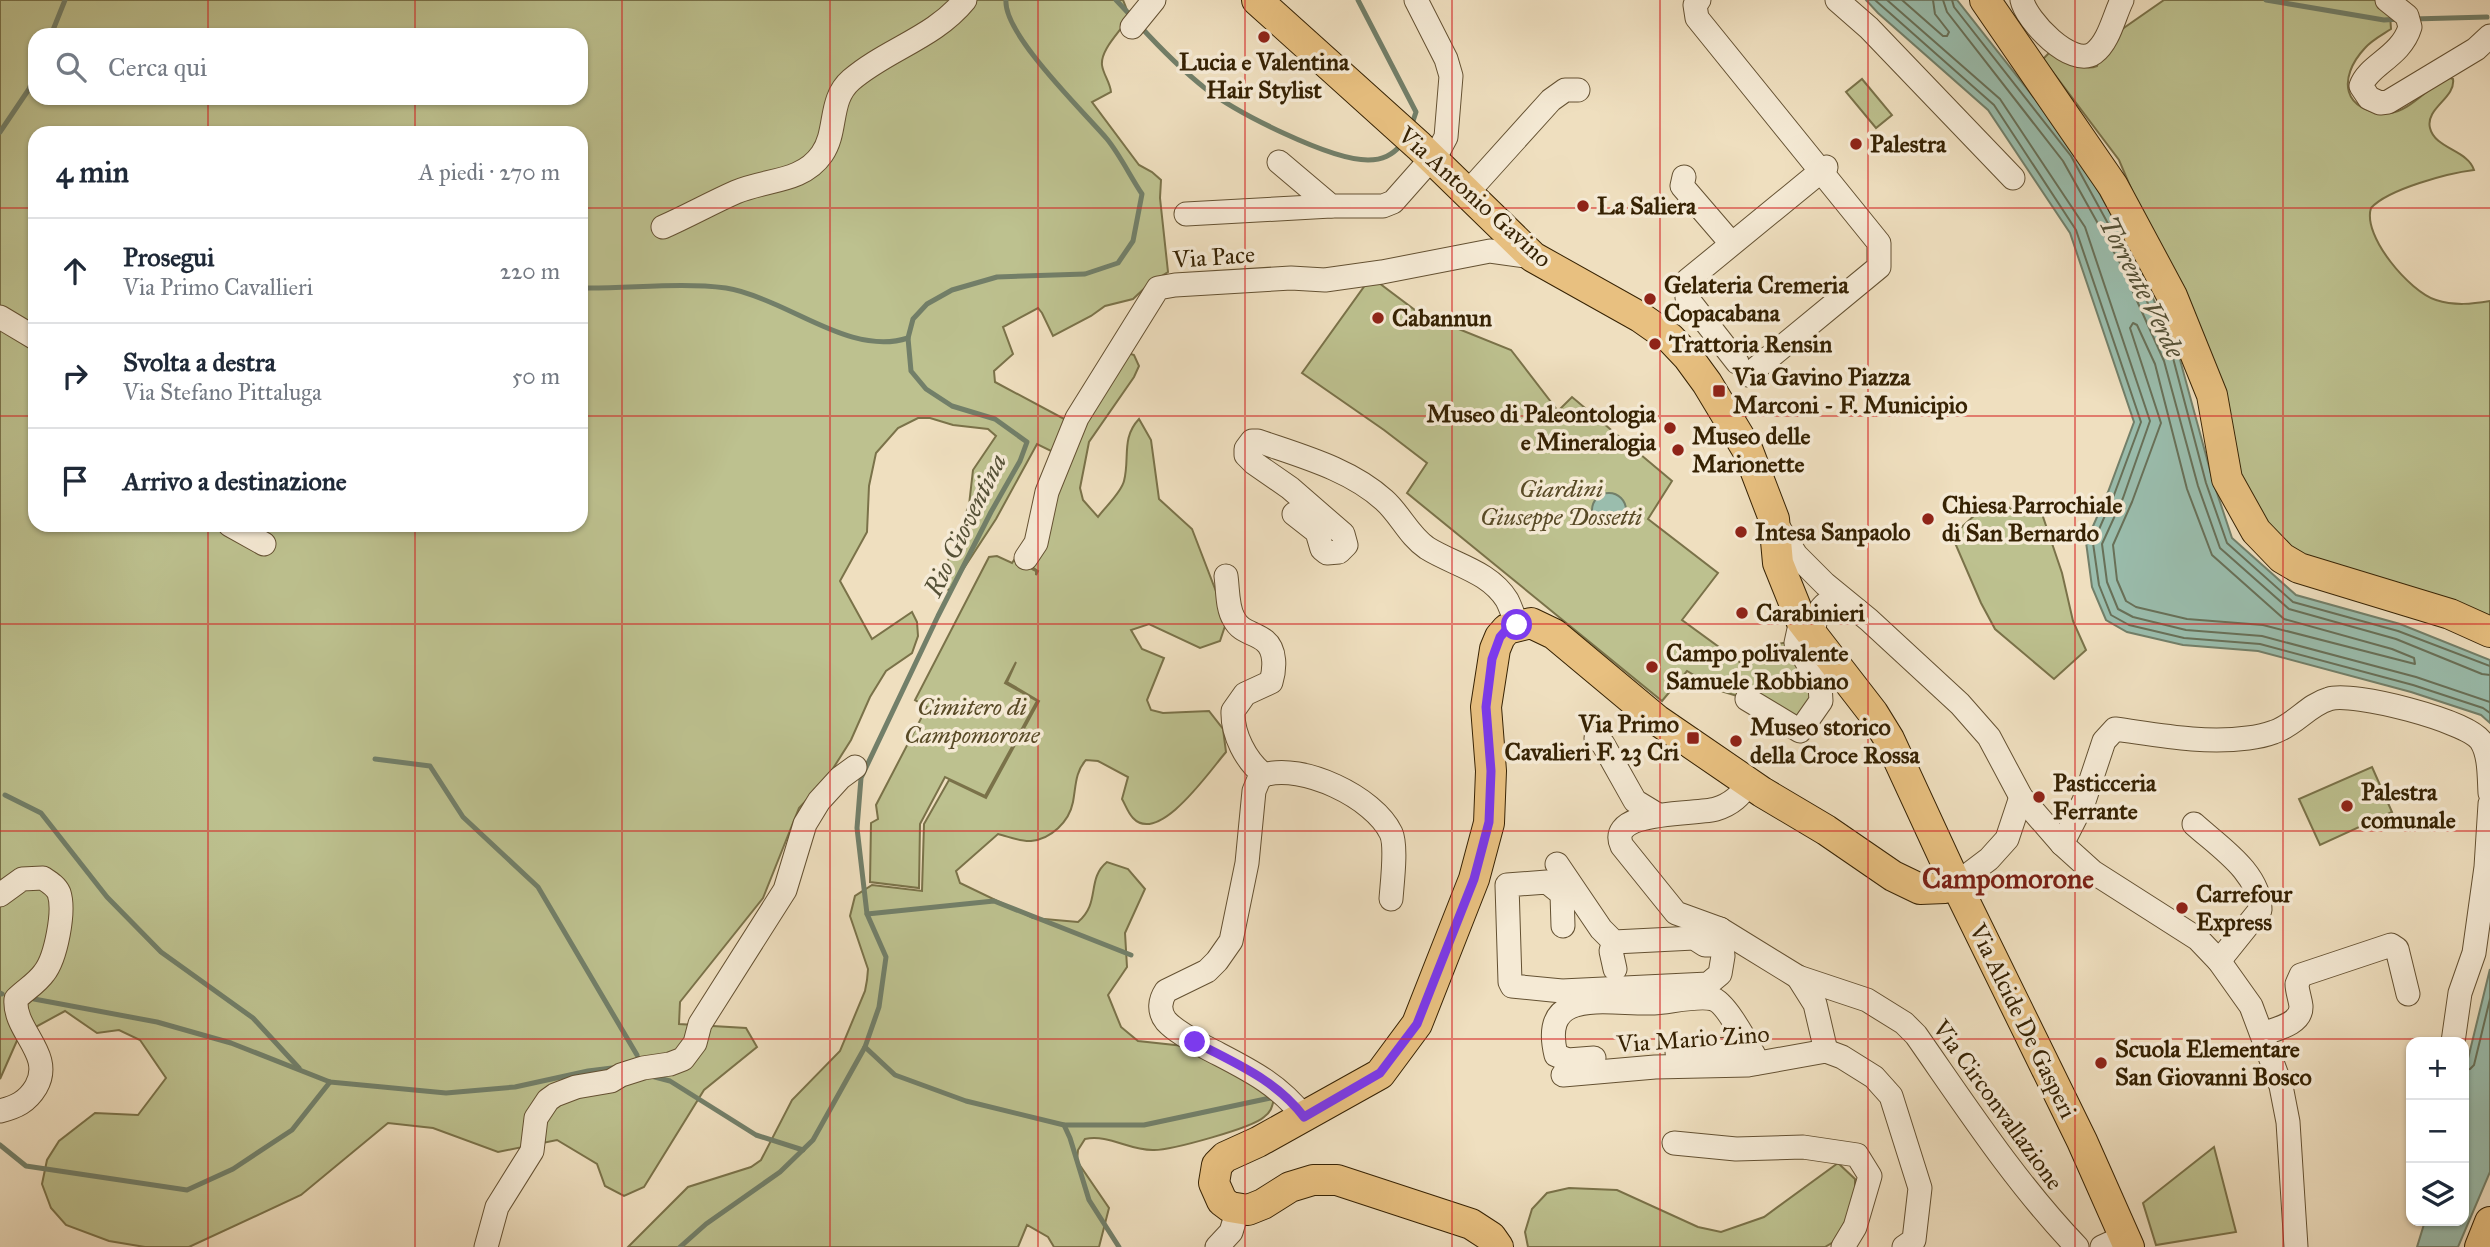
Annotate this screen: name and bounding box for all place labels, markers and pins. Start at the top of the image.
marker: Lucia e Valentina Hair Stylist [1256,29,1272,45]
place label: Lucia e Valentina Hair Stylist [1179,47,1350,105]
place label: Palestra [1870,129,1947,159]
marker: Palestra [1848,136,1864,152]
place label: La Saliera [1597,191,1697,221]
marker: La Saliera [1575,198,1591,214]
place label: Gelateria Cremeria Copacabana [1664,270,1849,328]
marker: Gelateria Cremeria Copacabana [1642,291,1658,307]
place label: Cabannun [1392,303,1492,333]
marker: Cabannun [1370,310,1386,326]
place label: Trattoria Rensin [1668,329,1832,359]
marker: Trattoria Rensin [1647,336,1663,352]
place label: Via Gavino Piazza Marconi - F. Municipio [1732,362,1968,420]
marker: Via Gavino Piazza Marconi - F. Municipio [1711,383,1727,399]
place label: Museo di Paleontologia e Mineralogia [1426,399,1657,457]
marker: Museo di Paleontologia e Mineralogia [1662,420,1678,436]
place label: Museo delle Marionette [1692,421,1810,479]
marker: Museo delle Marionette [1670,442,1686,458]
place label: Chiesa Parrochiale di San Bernardo [1942,490,2122,548]
marker: Chiesa Parrochiale di San Bernardo [1920,511,1936,527]
place label: Intesa Sanpaolo [1755,517,1911,547]
marker: Intesa Sanpaolo [1733,524,1749,540]
place label: Carabinieri [1756,598,1865,628]
marker: Carabinieri [1734,605,1750,621]
place label: Campo polivalente Samuele Robbiano [1666,638,1849,696]
marker: Campo polivalente Samuele Robbiano [1644,659,1660,675]
place label: Via Primo Cavalieri F. 23 Cri [1505,709,1679,767]
place label: Museo storico della Croce Rossa [1750,712,1921,770]
marker: Via Primo Cavalieri F. 23 Cri [1685,730,1701,746]
marker: Museo storico della Croce Rossa [1728,733,1744,749]
place label: Pasticceria Ferrante [2053,768,2157,826]
place label: Palestra comunale [2361,777,2456,835]
marker: Pasticceria Ferrante [2031,789,2047,805]
marker: Palestra comunale [2339,798,2355,814]
place label: Carrefour Express [2196,879,2293,937]
marker: Carrefour Express [2174,900,2190,916]
place label: Scuola Elementare San Giovanni Bosco [2115,1034,2312,1092]
marker: Scuola Elementare San Giovanni Bosco [2093,1055,2109,1071]

